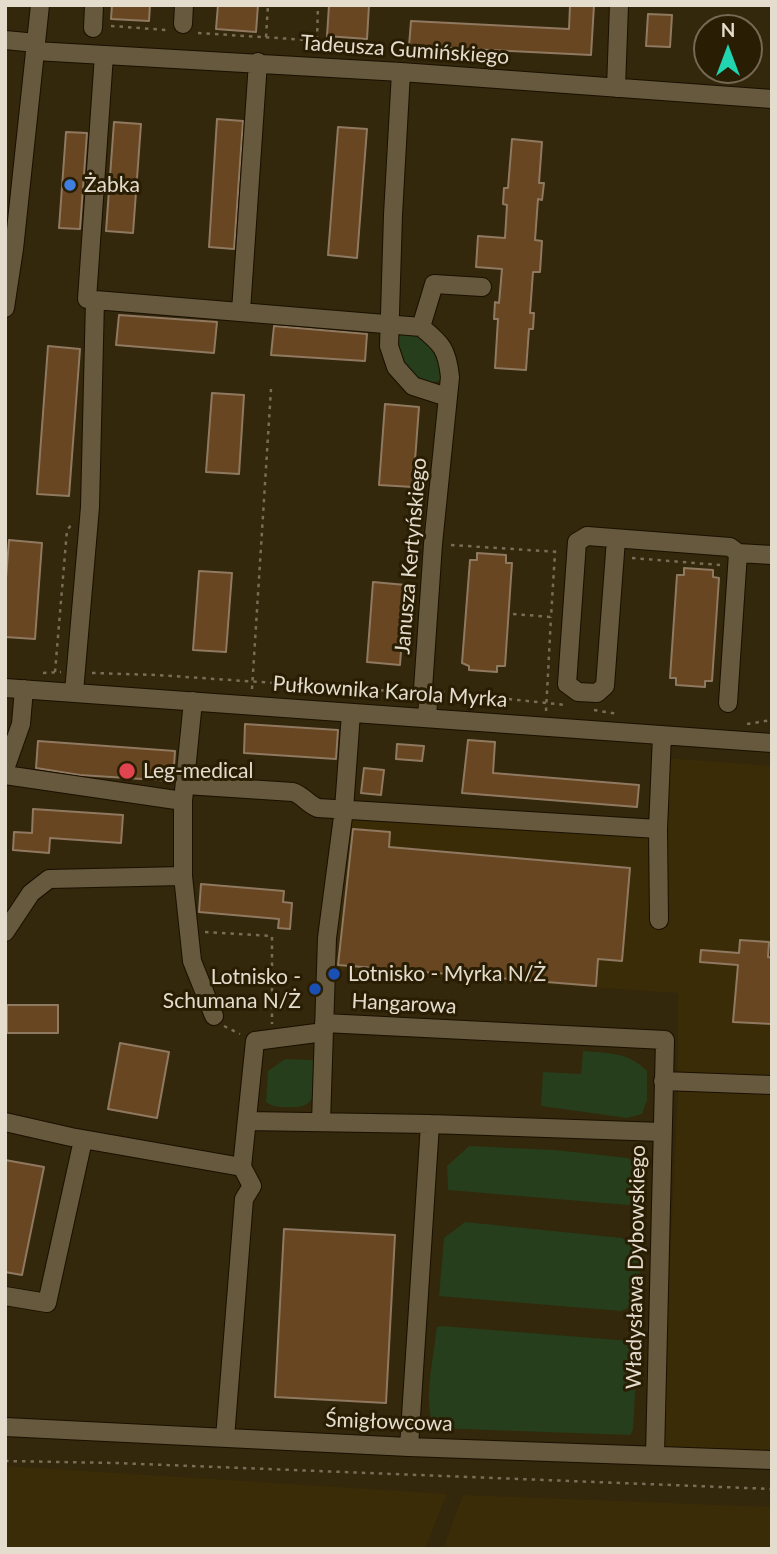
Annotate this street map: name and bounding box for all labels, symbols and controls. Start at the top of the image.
north arrow [693,14,763,84]
text: N [721,18,735,41]
street label: Tadeusza Gumińskiego [300,30,510,70]
place label: Żabka [84,172,140,198]
marker: Żabka [62,177,78,193]
street label: Janusza Kertyńskiego [390,457,432,655]
street label: Pułkownika Karola Myrka [272,671,508,713]
place label: Leg-medical [143,758,253,784]
marker: Leg-medical [117,761,137,781]
place label: Lotnisko - Myrka N/Ż [348,961,546,987]
place label: Lotnisko - Schumana N/Ż [163,964,301,1014]
marker: Lotnisko - Myrka N/Ż [326,966,342,982]
marker: Lotnisko - Schumana N/Ż [307,981,323,997]
street label: Hangarowa [351,989,457,1019]
street label: Władysława Dybowskiego [621,1145,651,1389]
street label: Śmigłowcowa [325,1407,453,1437]

